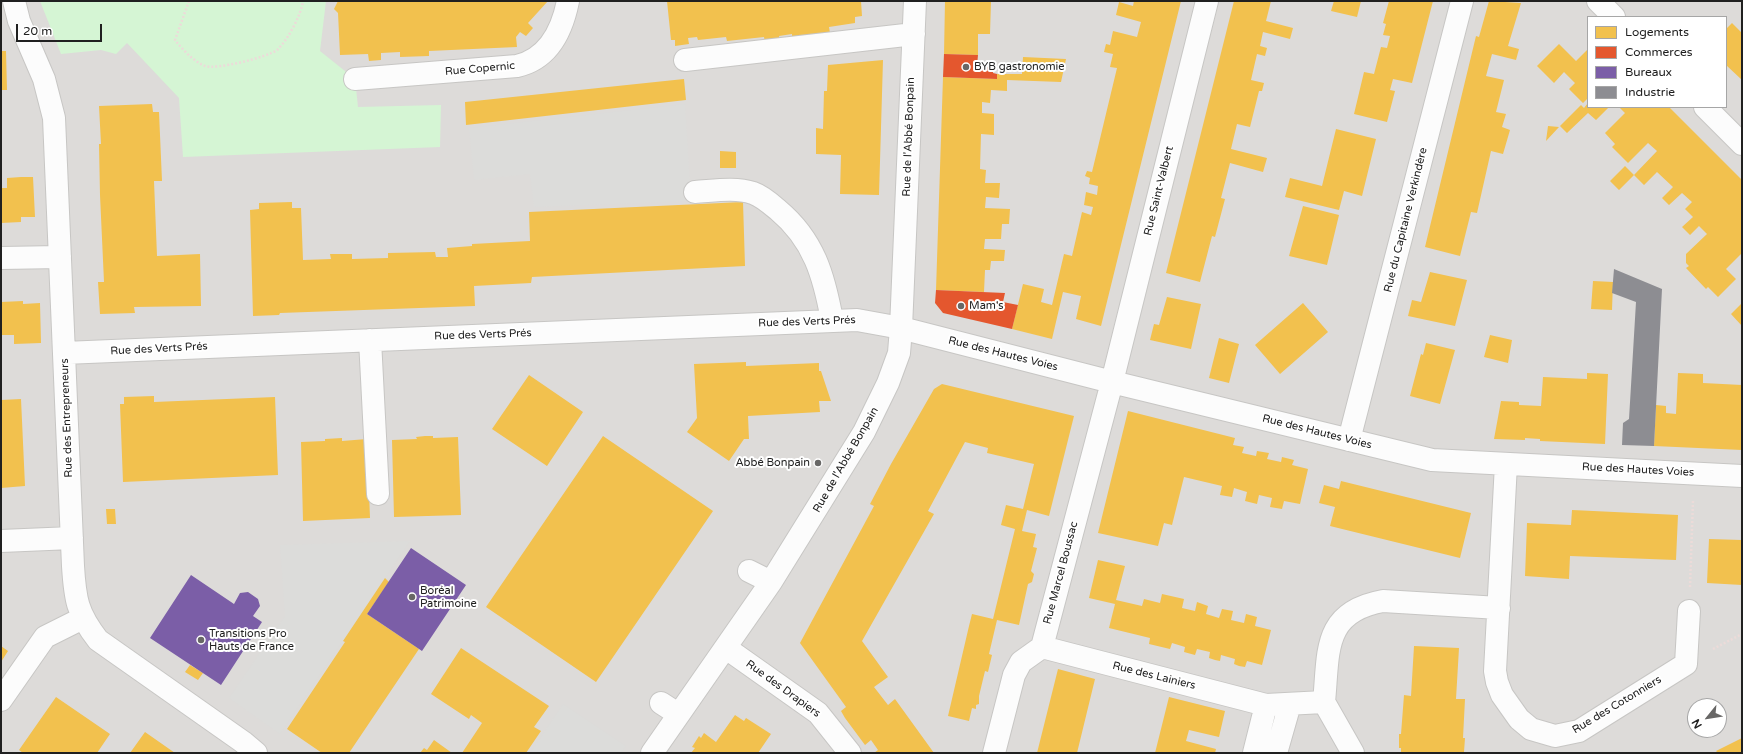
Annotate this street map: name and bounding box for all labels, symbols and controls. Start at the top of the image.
scale bar [18,16,104,42]
legend [1587,16,1727,108]
text: 20 m [23,24,52,38]
text: Logements [1625,25,1689,39]
text: Commerces [1625,45,1693,59]
street label: Rue Copernic [444,59,516,79]
place label: BYB gastronomie [974,60,1065,74]
marker: BYB gastronomie [961,62,971,72]
text: Bureaux [1625,65,1672,79]
street label: Rue de l'Abbé Bonpain [900,77,918,197]
text: Industrie [1625,85,1675,99]
street label: Rue Saint-Valbert [1141,145,1177,237]
street label: Rue du Capitaine Verkindère [1382,146,1430,294]
place label: Mam's [969,299,1004,313]
marker: Mam's [956,301,966,311]
street label: Rue des Verts Prés [758,314,856,330]
street label: Rue des Verts Prés [434,327,532,343]
street label: Rue des Hautes Voies [947,334,1059,374]
street label: Rue des Verts Prés [110,340,208,358]
street label: Rue des Entrepreneurs [58,358,76,478]
street label: Rue de l'Abbé Bonpain [810,405,882,515]
street label: Rue des Hautes Voies [1261,412,1373,452]
place label: Abbé Bonpain [735,456,810,470]
marker: Abbé Bonpain [813,458,823,468]
street label: Rue des Hautes Voies [1581,460,1695,480]
street label: Rue Marcel Boussac [1041,520,1081,626]
place label: Boréal Patrimoine [420,584,477,610]
marker: Boréal Patrimoine [407,592,417,602]
place label: Transitions Pro Hauts de France [209,627,294,653]
marker: Transitions Pro Hauts de France [196,635,206,645]
street label: Rue des Drapiers [743,658,823,720]
street label: Rue des Lainiers [1111,659,1197,693]
street label: Rue des Cotonniers [1570,673,1664,737]
north arrow [1687,698,1727,738]
text: N [1689,717,1705,731]

